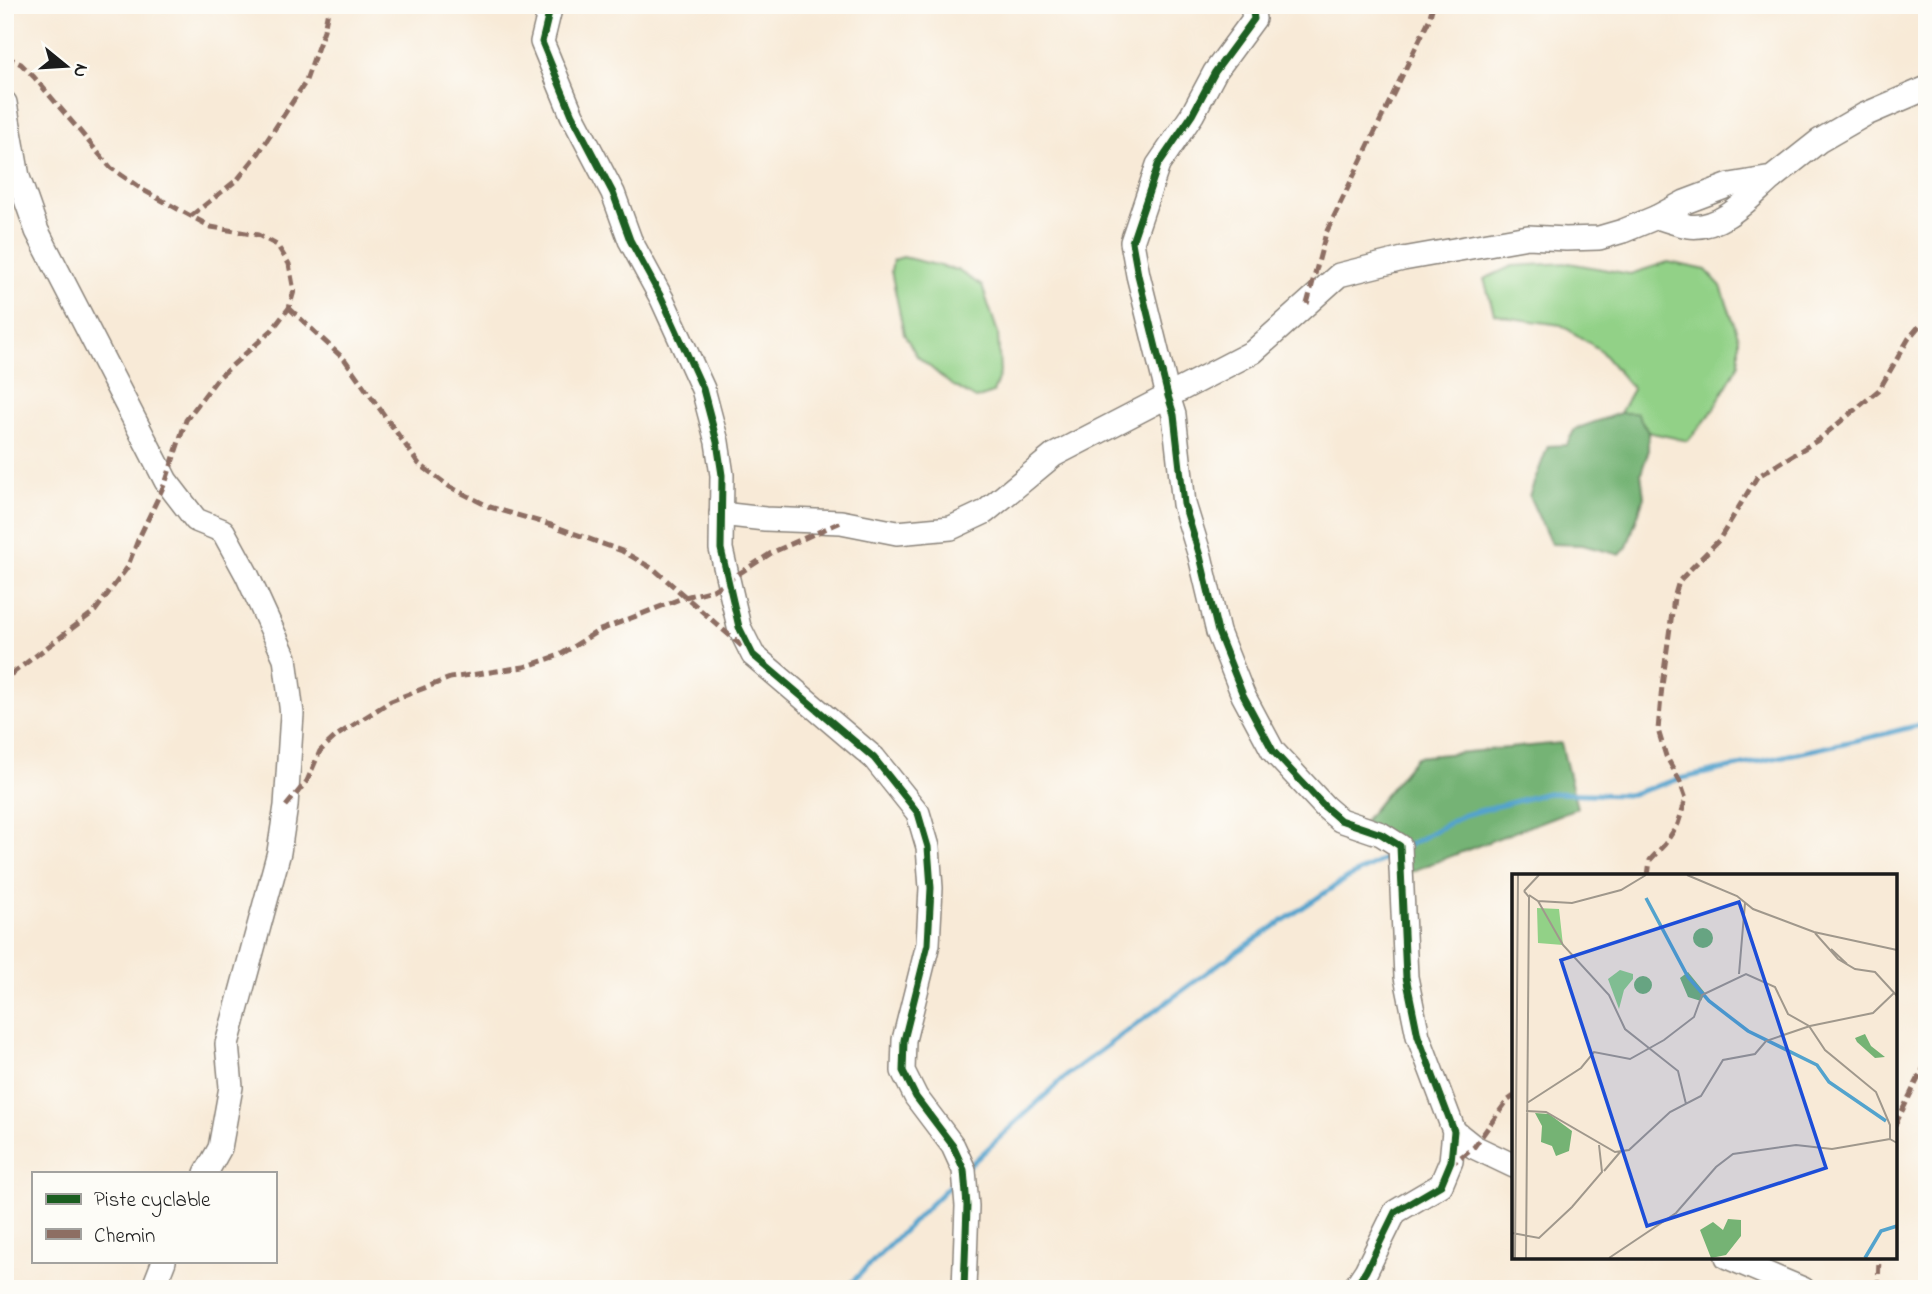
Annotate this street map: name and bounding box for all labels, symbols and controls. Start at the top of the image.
north arrow [32,32,102,102]
text: N [65,60,95,81]
inset map [1512,874,1897,1259]
legend [32,1172,276,1262]
text: Piste cyclable [94,1186,211,1218]
text: Chemin [94,1222,155,1252]

